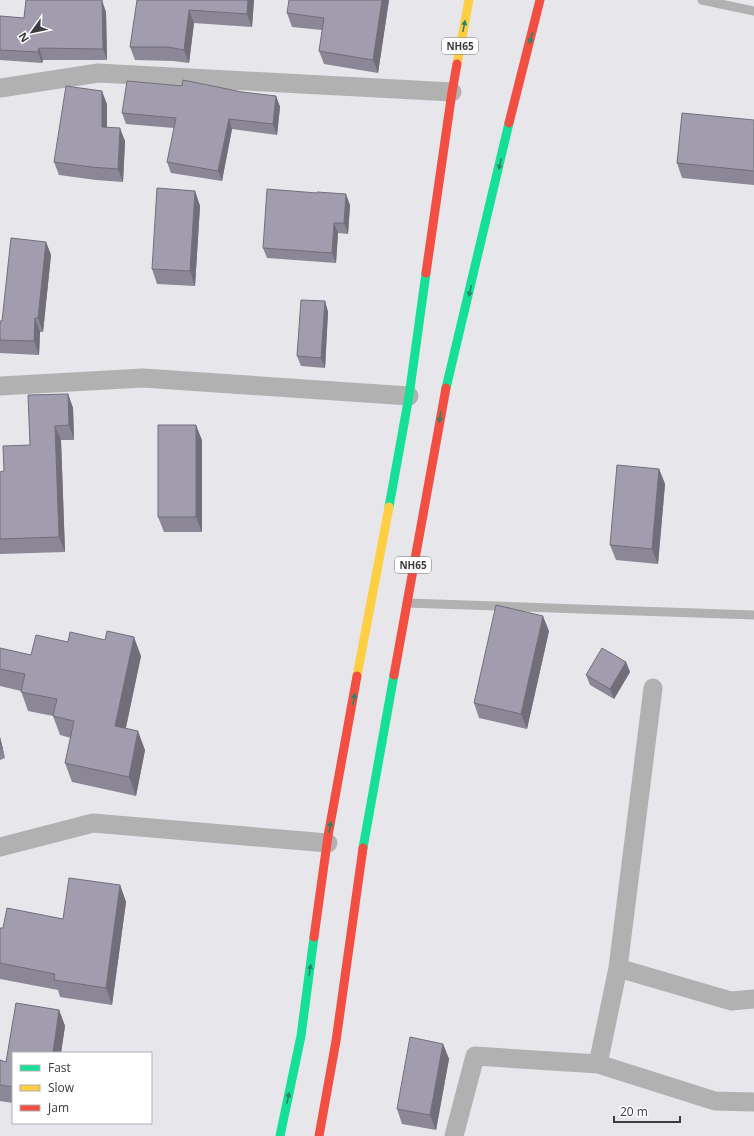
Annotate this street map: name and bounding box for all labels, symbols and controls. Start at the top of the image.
north arrow [12,12,52,52]
one-way arrow [462,20,468,32]
text: N [14,30,32,46]
one-way arrow [527,32,533,44]
road number: NH65 [442,38,478,54]
one-way arrow [496,158,502,170]
one-way arrow [466,284,472,297]
one-way arrow [437,411,443,423]
road number: NH65 [395,557,431,573]
one-way arrow [351,693,357,705]
one-way arrow [327,821,333,833]
one-way arrow [307,964,313,976]
legend [12,1052,152,1124]
text: Fast [48,1059,71,1076]
text: Slow [48,1079,75,1096]
one-way arrow [285,1092,291,1104]
scale bar [614,1098,680,1124]
text: Jam [47,1099,69,1116]
text: 20 m [620,1103,648,1120]

